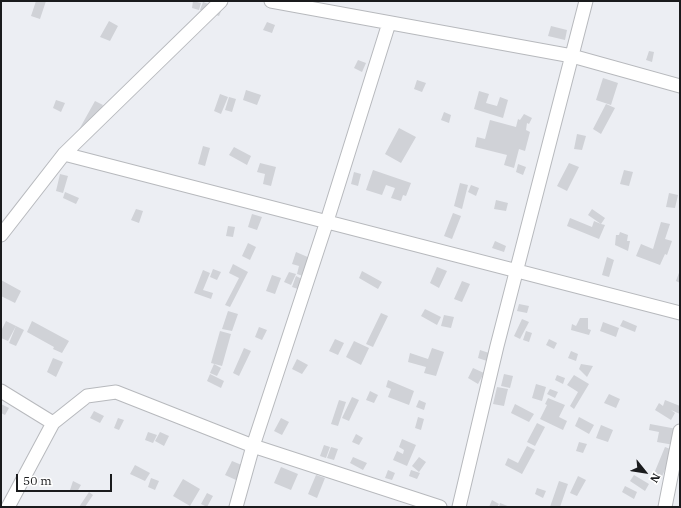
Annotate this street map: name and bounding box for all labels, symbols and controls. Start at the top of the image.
north arrow [625,452,665,492]
scale bar [18,466,114,492]
text: N [647,471,664,485]
text: 50 m [23,473,52,488]

